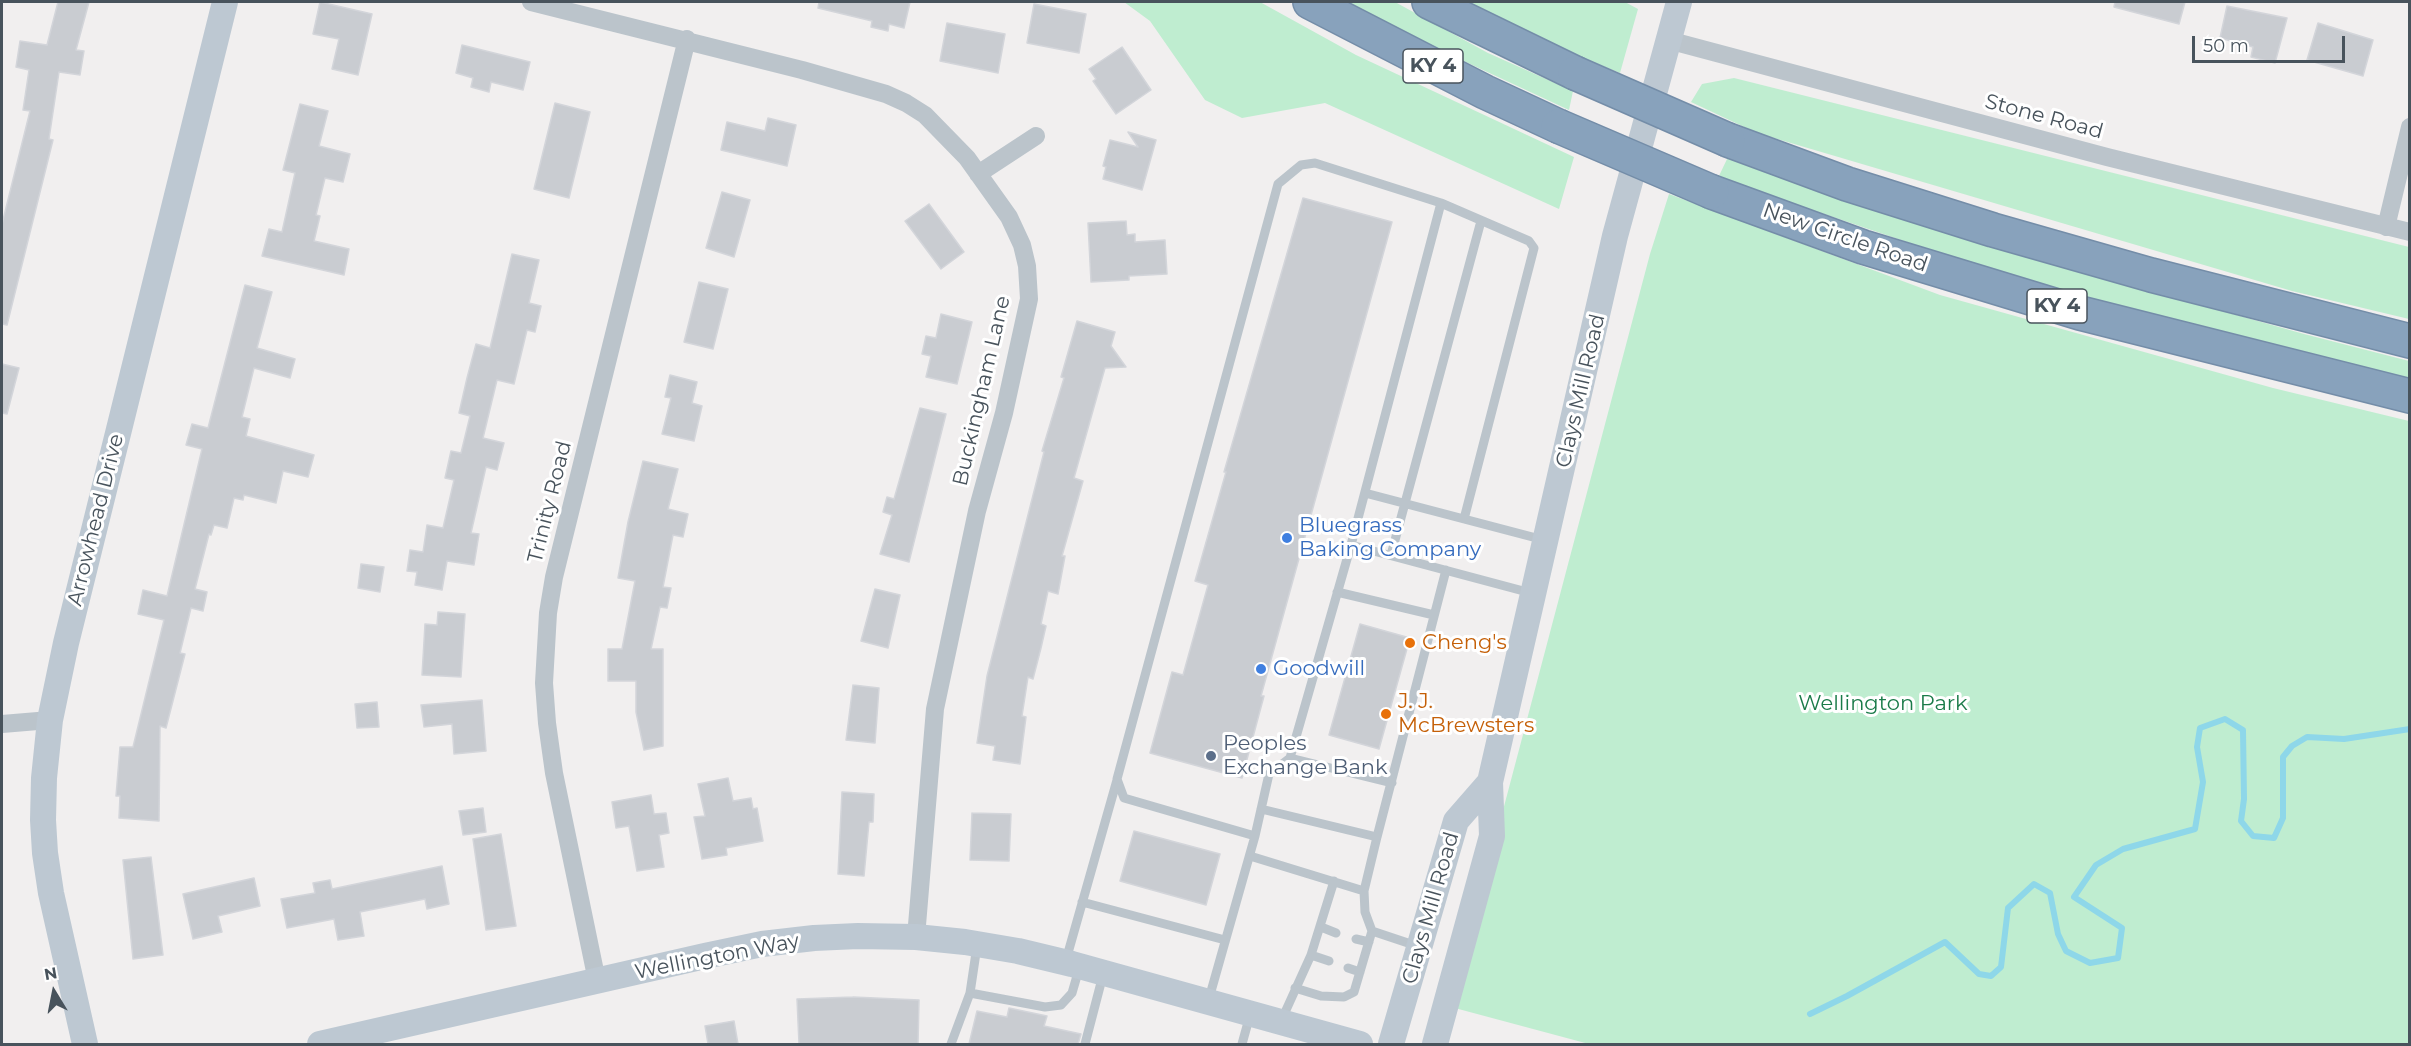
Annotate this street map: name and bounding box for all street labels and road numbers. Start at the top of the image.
road number: KY 4 [1403,49,1463,83]
street label: Stone Road [1982,89,2106,145]
street label: New Circle Road [1759,198,1931,278]
road number: KY 4 [2027,289,2087,323]
street label: Buckingham Lane [948,293,1016,489]
street label: Clays Mill Road [1551,312,1611,470]
street label: Arrowhead Drive [62,431,130,609]
street label: Trinity Road [523,438,577,566]
street label: Clays Mill Road [1397,829,1465,987]
street label: Wellington Way [633,929,801,985]

